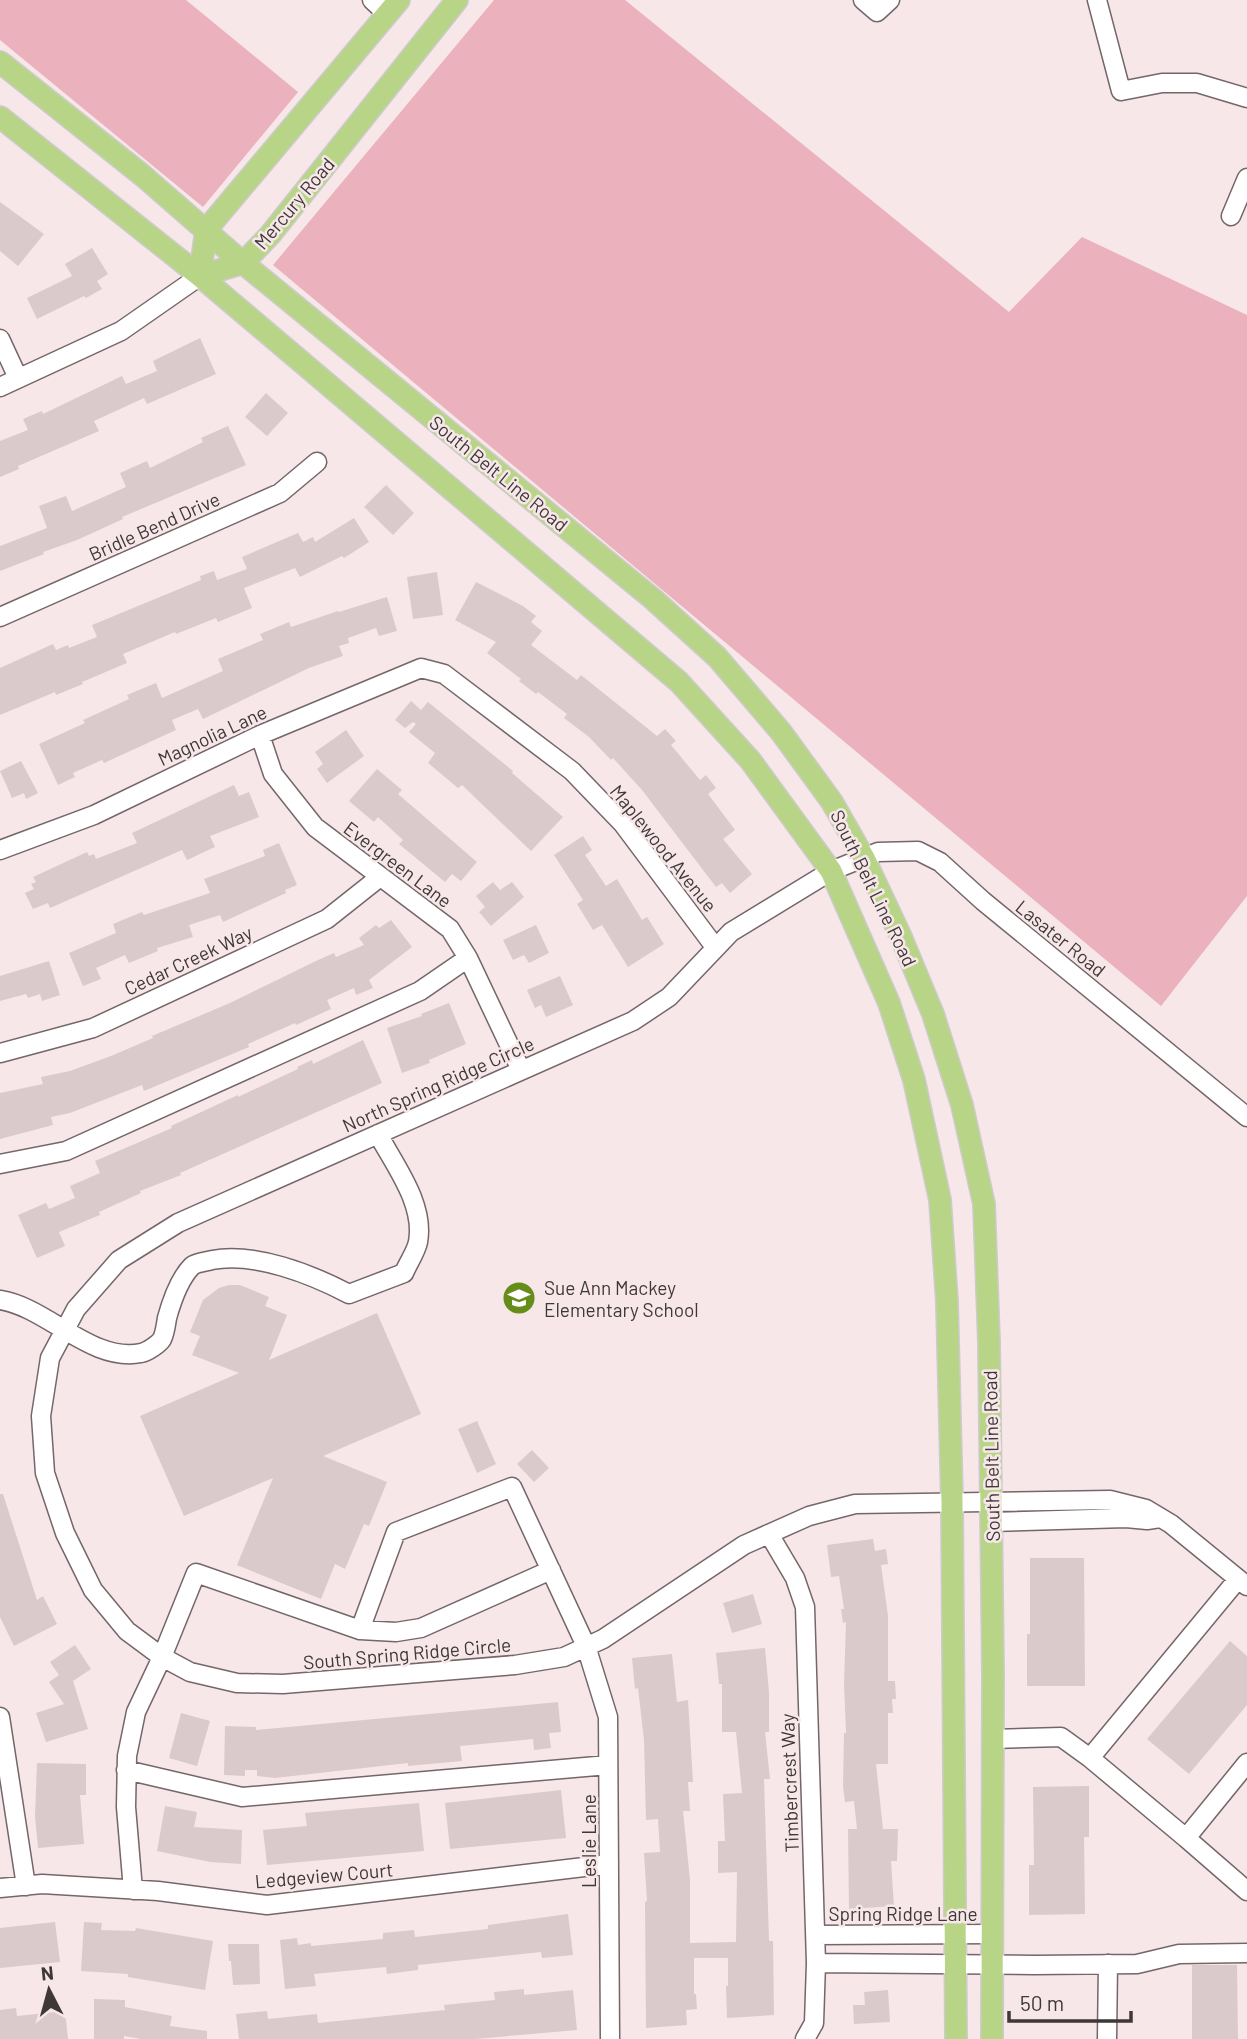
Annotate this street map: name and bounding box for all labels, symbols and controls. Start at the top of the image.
street label: Mercury Road [249,152,339,254]
street label: South Belt Line Road [425,410,573,536]
street label: Bridle Bend Drive [85,487,223,565]
street label: Magnolia Lane [154,700,270,770]
street label: Maplewood Avenue [606,780,722,916]
street label: South Belt Line Road [826,806,922,970]
street label: Evergreen Lane [340,816,456,912]
street label: Lasater Road [1011,895,1111,981]
street label: Cedar Creek Way [120,920,256,1000]
street label: North Spring Ridge Circle [339,1031,537,1137]
place label: Sue Ann Mackey Elementary School [544,1276,699,1321]
school or university icon: Sue Ann Mackey Elementary School [500,1279,538,1317]
street label: South Belt Line Road [978,1370,1004,1542]
street label: South Spring Ridge Circle [302,1632,512,1674]
street label: Timbercrest Way [775,1713,803,1853]
street label: Leslie Lane [577,1794,600,1888]
street label: Ledgeview Court [254,1857,394,1893]
street label: Spring Ridge Lane [828,1902,978,1925]
north arrow [14,1955,84,2025]
text: N [40,1960,55,1985]
scale bar [1009,1980,1132,2024]
text: 50 m [1020,1990,1064,2015]

